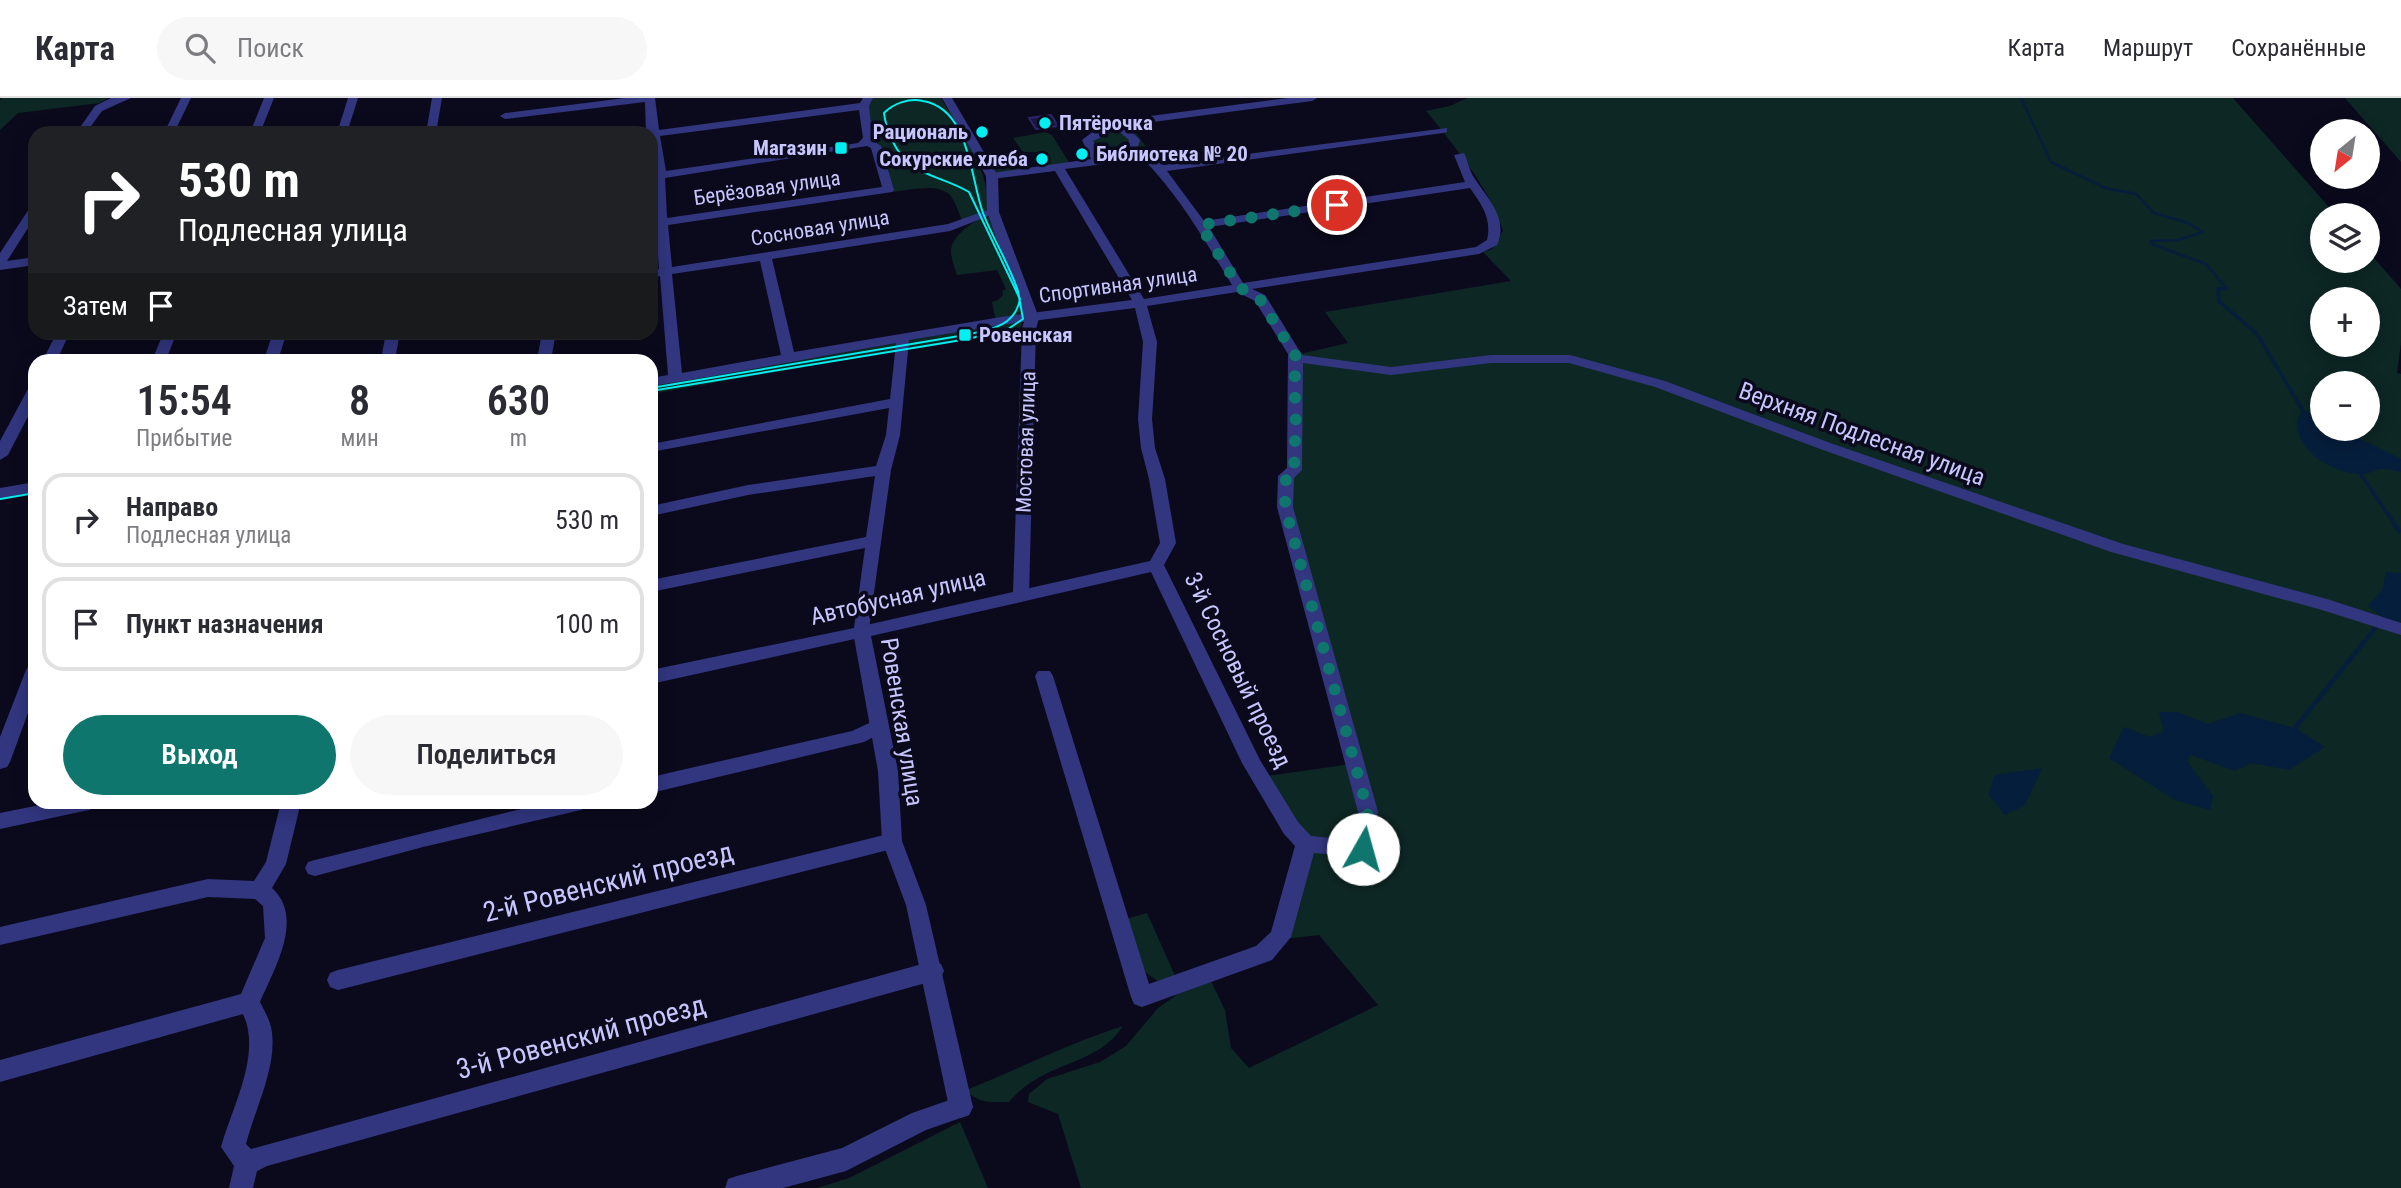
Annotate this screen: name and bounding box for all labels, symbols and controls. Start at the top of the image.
search box [157,17,647,80]
text: Карта [35,29,115,68]
icon: search [181,29,219,67]
text: Поиск [237,33,304,63]
text: Карта [2008,34,2065,62]
text: Маршрут [2103,34,2193,62]
text: Сохранённые [2231,34,2366,62]
place label: Пятёрочка [1059,111,1153,135]
marker: Пятёрочка [1037,115,1053,131]
north arrow [2310,119,2380,189]
map controls [2310,119,2380,441]
place label: Рациональ [873,120,968,144]
marker: Рациональ [974,124,990,140]
place label: Магазин [753,136,827,160]
marker: Магазин [833,140,849,156]
place label: Библиотека № 20 [1096,142,1248,166]
marker: Библиотека № 20 [1074,146,1090,162]
place label: Сокурские хлеба [879,147,1028,171]
marker: Сокурские хлеба [1034,151,1050,167]
text: 530 m [178,152,300,209]
icon: right [63,154,154,245]
street label: Берёзовая улица [692,166,842,210]
pin [1307,175,1367,235]
icon: arrive [1318,186,1356,224]
button: layers [2310,203,2380,273]
street label: Сосновая улица [749,205,891,251]
text: Подлесная улица [178,211,408,249]
street label: Спортивная улица [1037,262,1199,308]
icon: arrive [142,287,180,325]
button: + [2310,287,2380,357]
text: Затем [63,291,128,321]
place label: Ровенская [979,323,1073,347]
marker: Ровенская [957,327,973,343]
street label: Мостовая улица [1012,371,1040,513]
button: − [2310,371,2380,441]
text: 15:54 [136,376,232,425]
text: 8 [349,376,370,425]
text: 630 [487,376,550,425]
street label: Верхняя Подлесная улица [1735,376,1989,492]
text: Прибытие [136,425,232,452]
text: мин [340,425,379,452]
text: m [510,425,527,452]
text: Направо [126,492,218,522]
icon: right [67,501,105,539]
text: 530 m [555,505,619,535]
text: Подлесная улица [126,522,291,549]
street label: Автобусная улица [808,563,988,631]
street label: 3-й Сосновый проезд [1179,568,1297,772]
icon: arrive [67,605,105,643]
text: Пункт назначения [126,609,324,639]
text: 100 m [555,609,619,639]
street label: Ровенская улица [875,636,929,808]
button: Выход [63,715,336,795]
button: Поделиться [350,715,623,795]
position arrow [1326,812,1400,886]
street label: 2-й Ровенский проезд [480,835,736,929]
street label: 3-й Ровенский проезд [453,988,709,1086]

